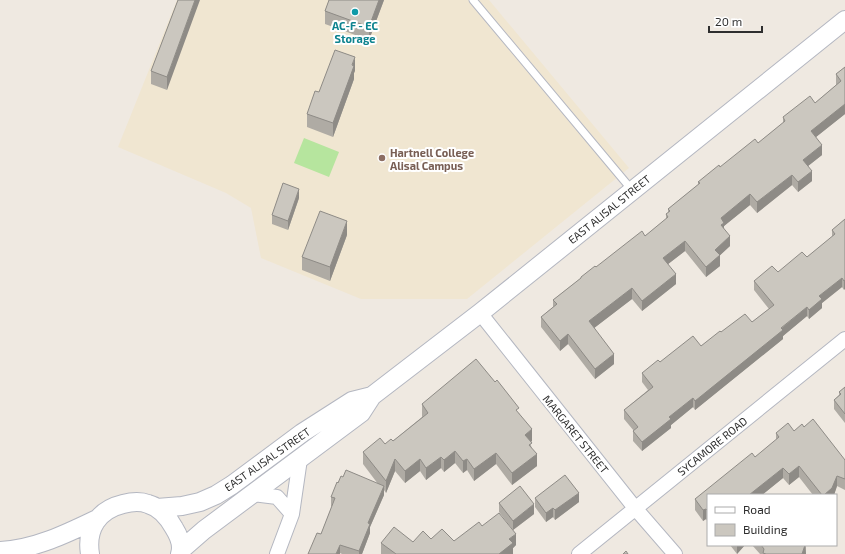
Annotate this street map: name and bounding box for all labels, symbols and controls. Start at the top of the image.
marker: AC-F - EC Storage [350,7,360,17]
scale bar [709,8,762,34]
text: 20 m [715,14,742,28]
place label: AC-F - EC Storage [332,19,379,45]
place label: Hartnell College Alisal Campus [390,146,474,172]
marker: Hartnell College Alisal Campus [377,153,387,163]
street label: EAST ALISAL STREET [565,172,653,246]
street label: MARGARET STREET [541,392,612,476]
street label: SYCAMORE ROAD [674,414,750,478]
street label: EAST ALISAL STREET [222,424,313,494]
legend [707,494,837,546]
text: Road [743,502,771,516]
text: Building [743,522,788,536]

